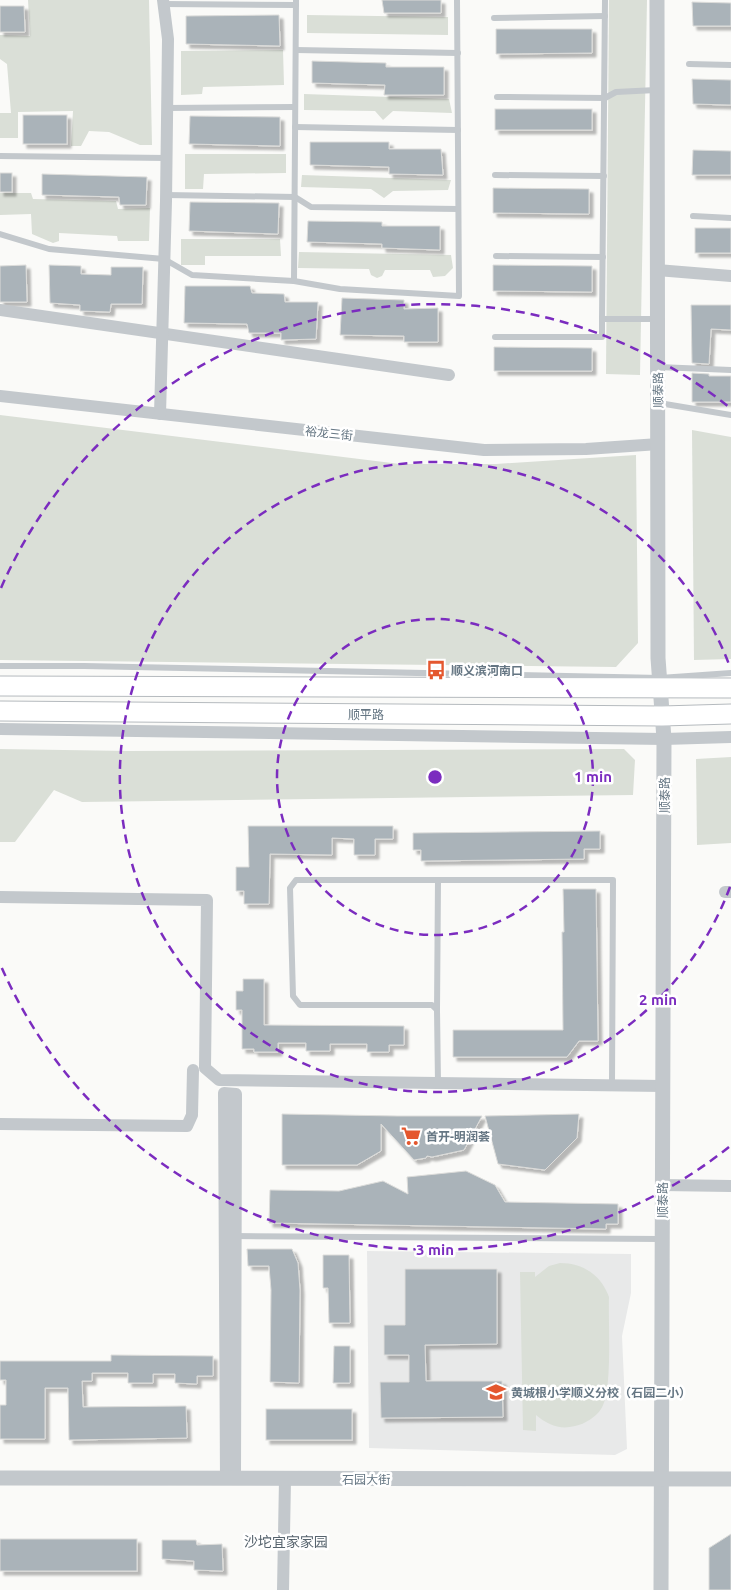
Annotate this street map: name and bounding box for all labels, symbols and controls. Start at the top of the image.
street label: 顺泰路 [651,372,665,408]
street label: 裕龙三街 [304,424,354,442]
bus stop icon: 顺义滨河南口 [425,659,447,681]
place label: 顺义滨河南口 [451,664,523,677]
street label: 顺平路 [348,708,384,721]
centre of rings [426,768,444,786]
text: 1 min [574,768,612,785]
street label: 顺泰路 [658,777,671,813]
text: 2 min [639,991,677,1008]
supermarket icon: 首开-明润荟 [400,1125,422,1147]
place label: 首开-明润荟 [426,1130,490,1143]
street label: 顺泰路 [656,1182,669,1218]
text: 3 min [416,1241,454,1258]
school or university icon: 黄城根小学顺义分校（石园二小） [485,1381,507,1403]
place label: 黄城根小学顺义分校（石园二小） [511,1386,691,1399]
street label: 石园大街 [342,1473,390,1486]
district label: 沙坨宜家家园 [244,1534,328,1550]

